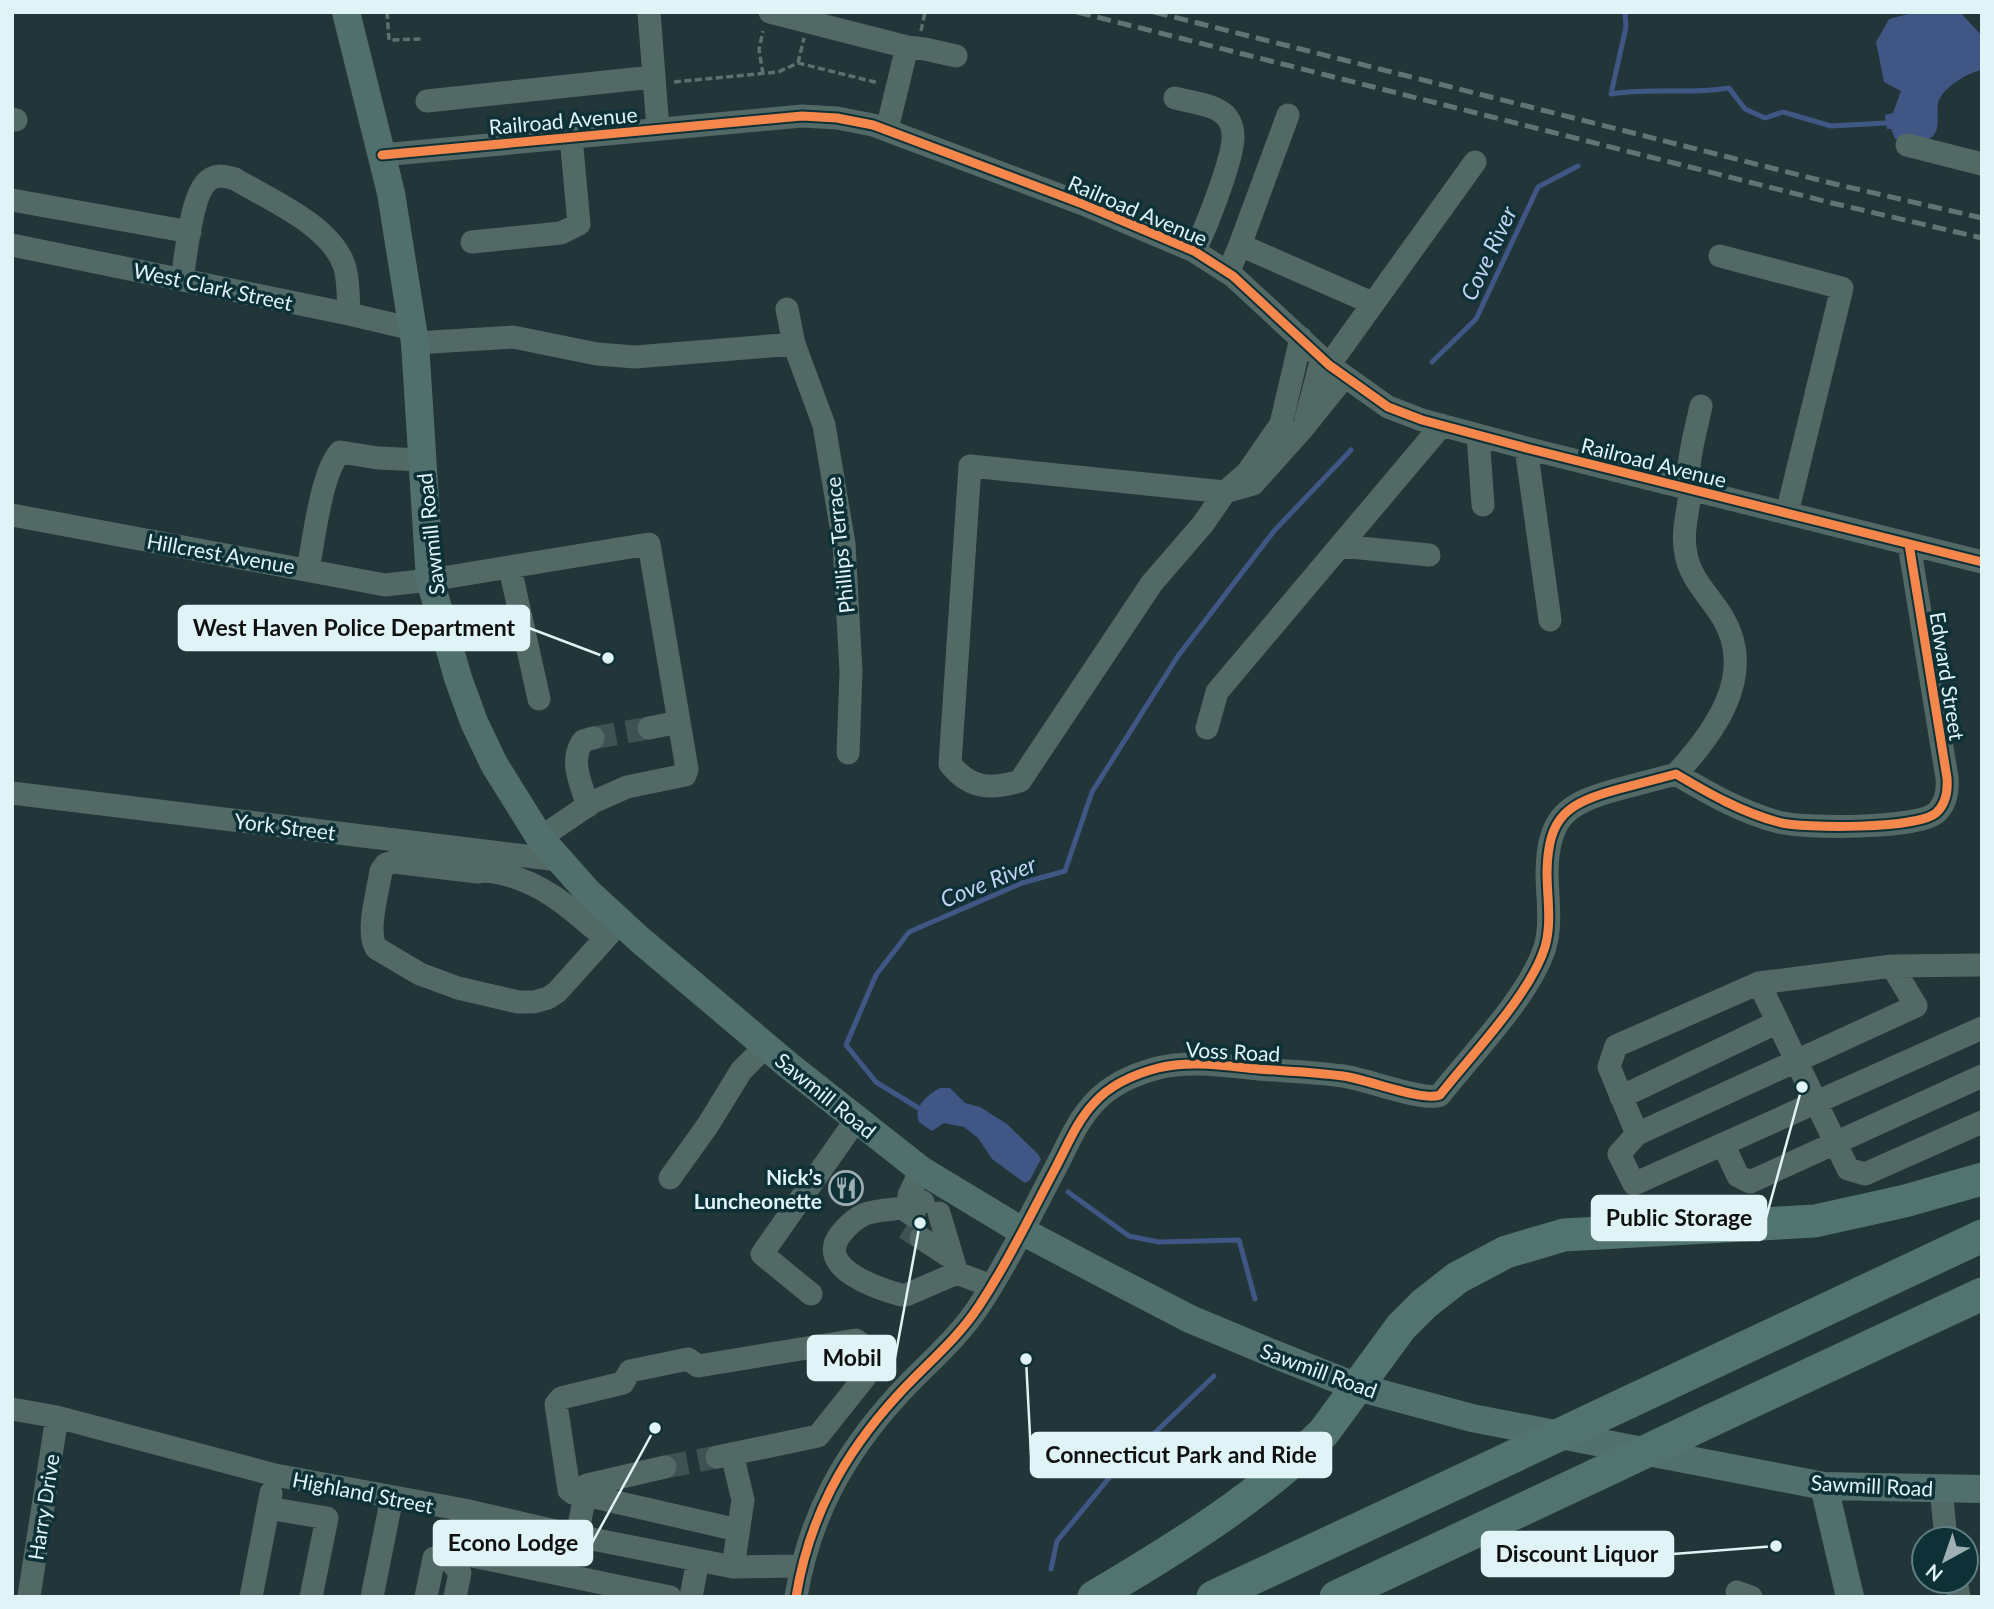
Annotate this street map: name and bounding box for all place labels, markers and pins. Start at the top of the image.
callout: West Haven Police Department [179,606,529,650]
place label: Nick’s Luncheonette [694,1164,822,1213]
restaurant icon: Nick’s Luncheonette [827,1169,865,1207]
callout: Public Storage [1592,1196,1766,1240]
callout: Mobil [808,1336,895,1380]
callout: Connecticut Park and Ride [1031,1433,1331,1477]
callout: Econo Lodge [434,1521,592,1565]
callout: Discount Liquor [1482,1532,1673,1576]

